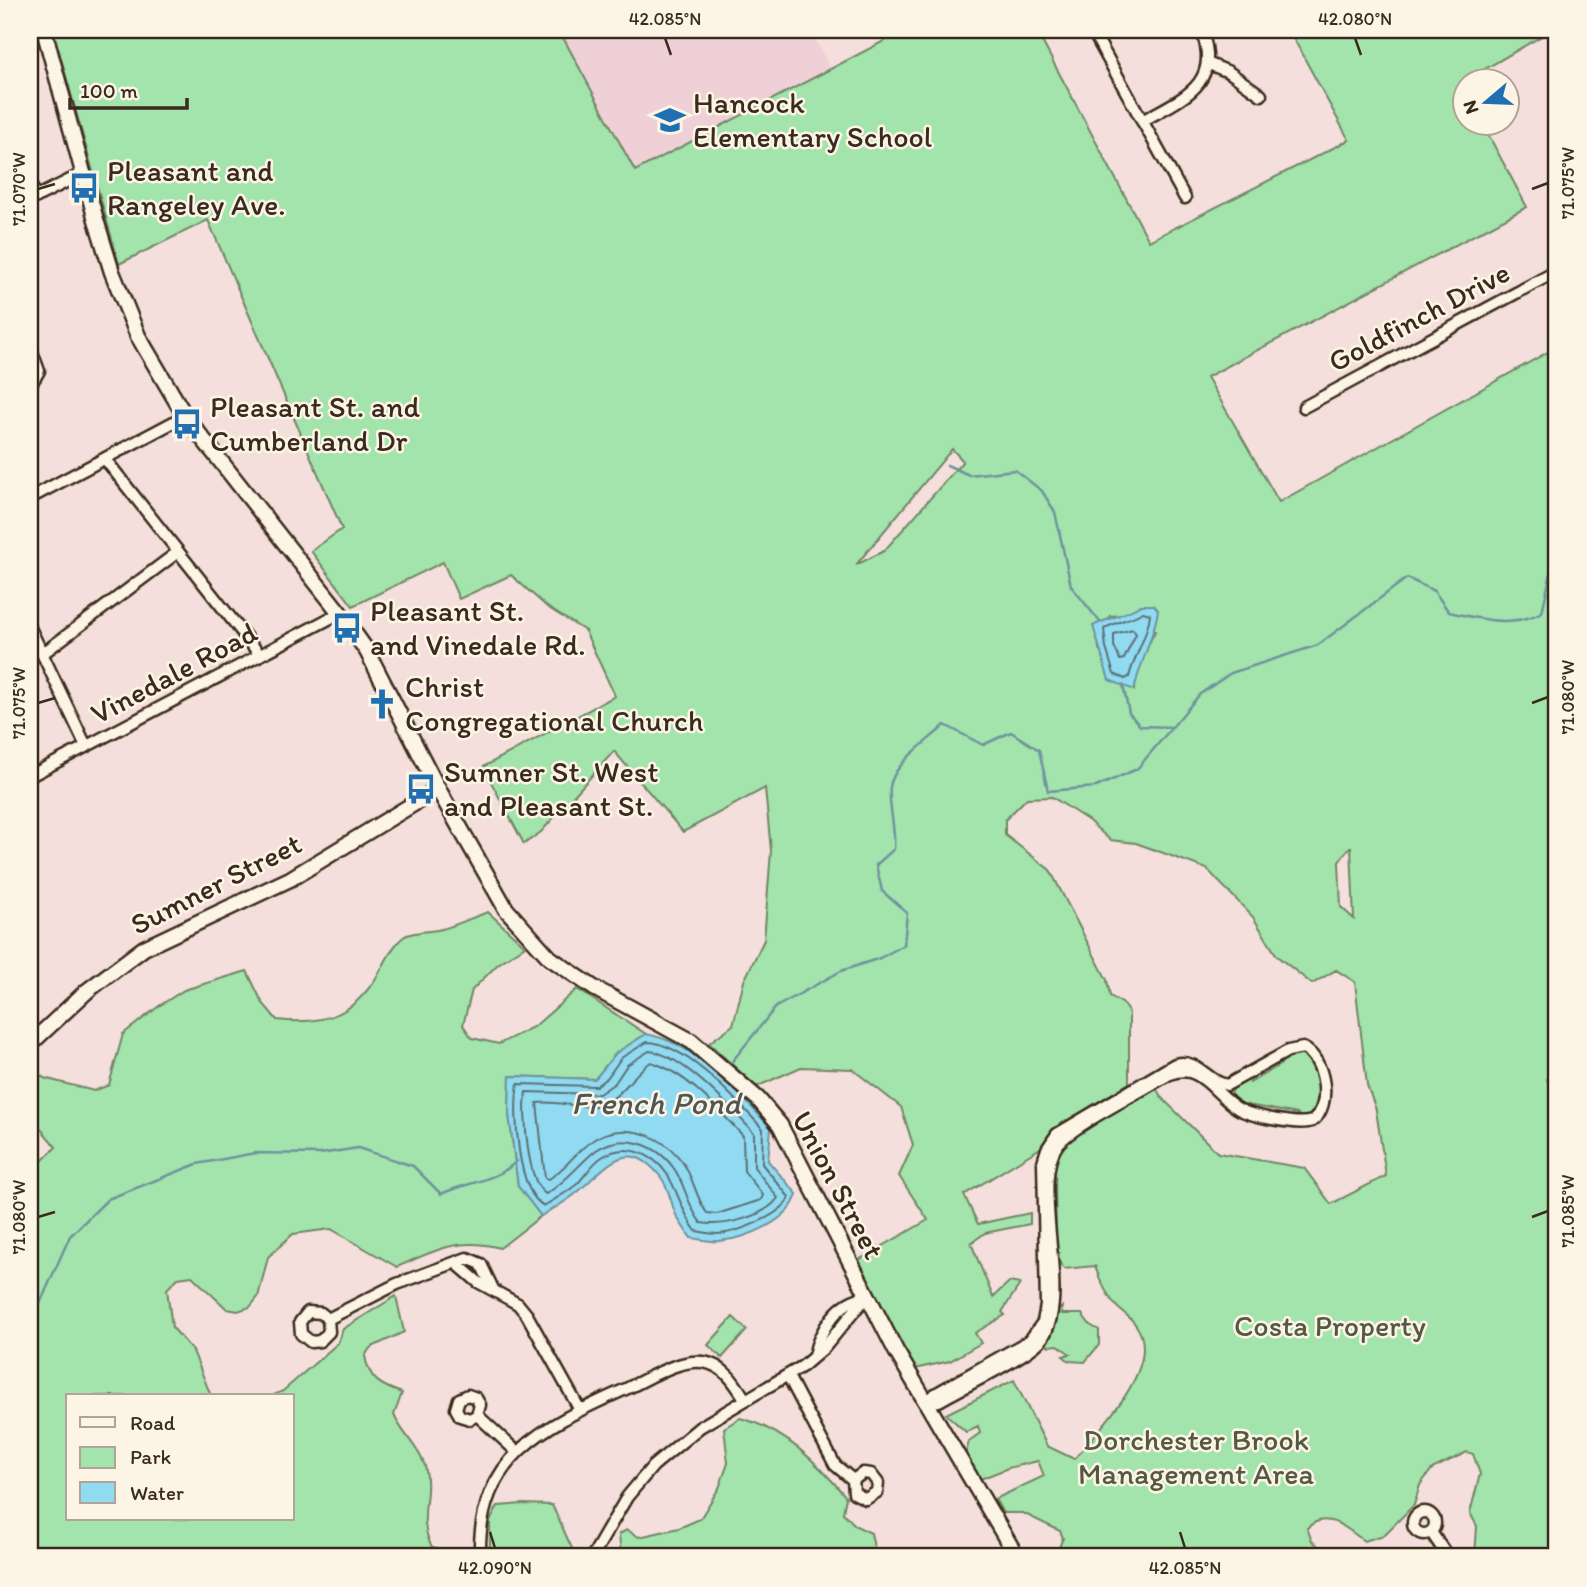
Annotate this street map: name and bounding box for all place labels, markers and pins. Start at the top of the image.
place label: Hancock Elementary School [693,84,933,155]
school or university icon: Hancock Elementary School [653,103,687,137]
place label: Pleasant and Rangeley Ave. [107,152,286,223]
bus stop icon: Pleasant and Rangeley Ave. [67,171,101,205]
place label: Pleasant St. and Cumberland Dr [210,388,420,459]
bus stop icon: Pleasant St. and Cumberland Dr [170,407,204,441]
place label: Pleasant St. and Vinedale Rd. [370,592,586,663]
bus stop icon: Pleasant St. and Vinedale Rd. [330,611,364,645]
place label: Christ Congregational Church [405,668,703,739]
church icon: Christ Congregational Church [365,687,399,721]
place label: Sumner St. West and Pleasant St. [444,753,658,824]
bus stop icon: Sumner St. West and Pleasant St. [404,772,438,806]

